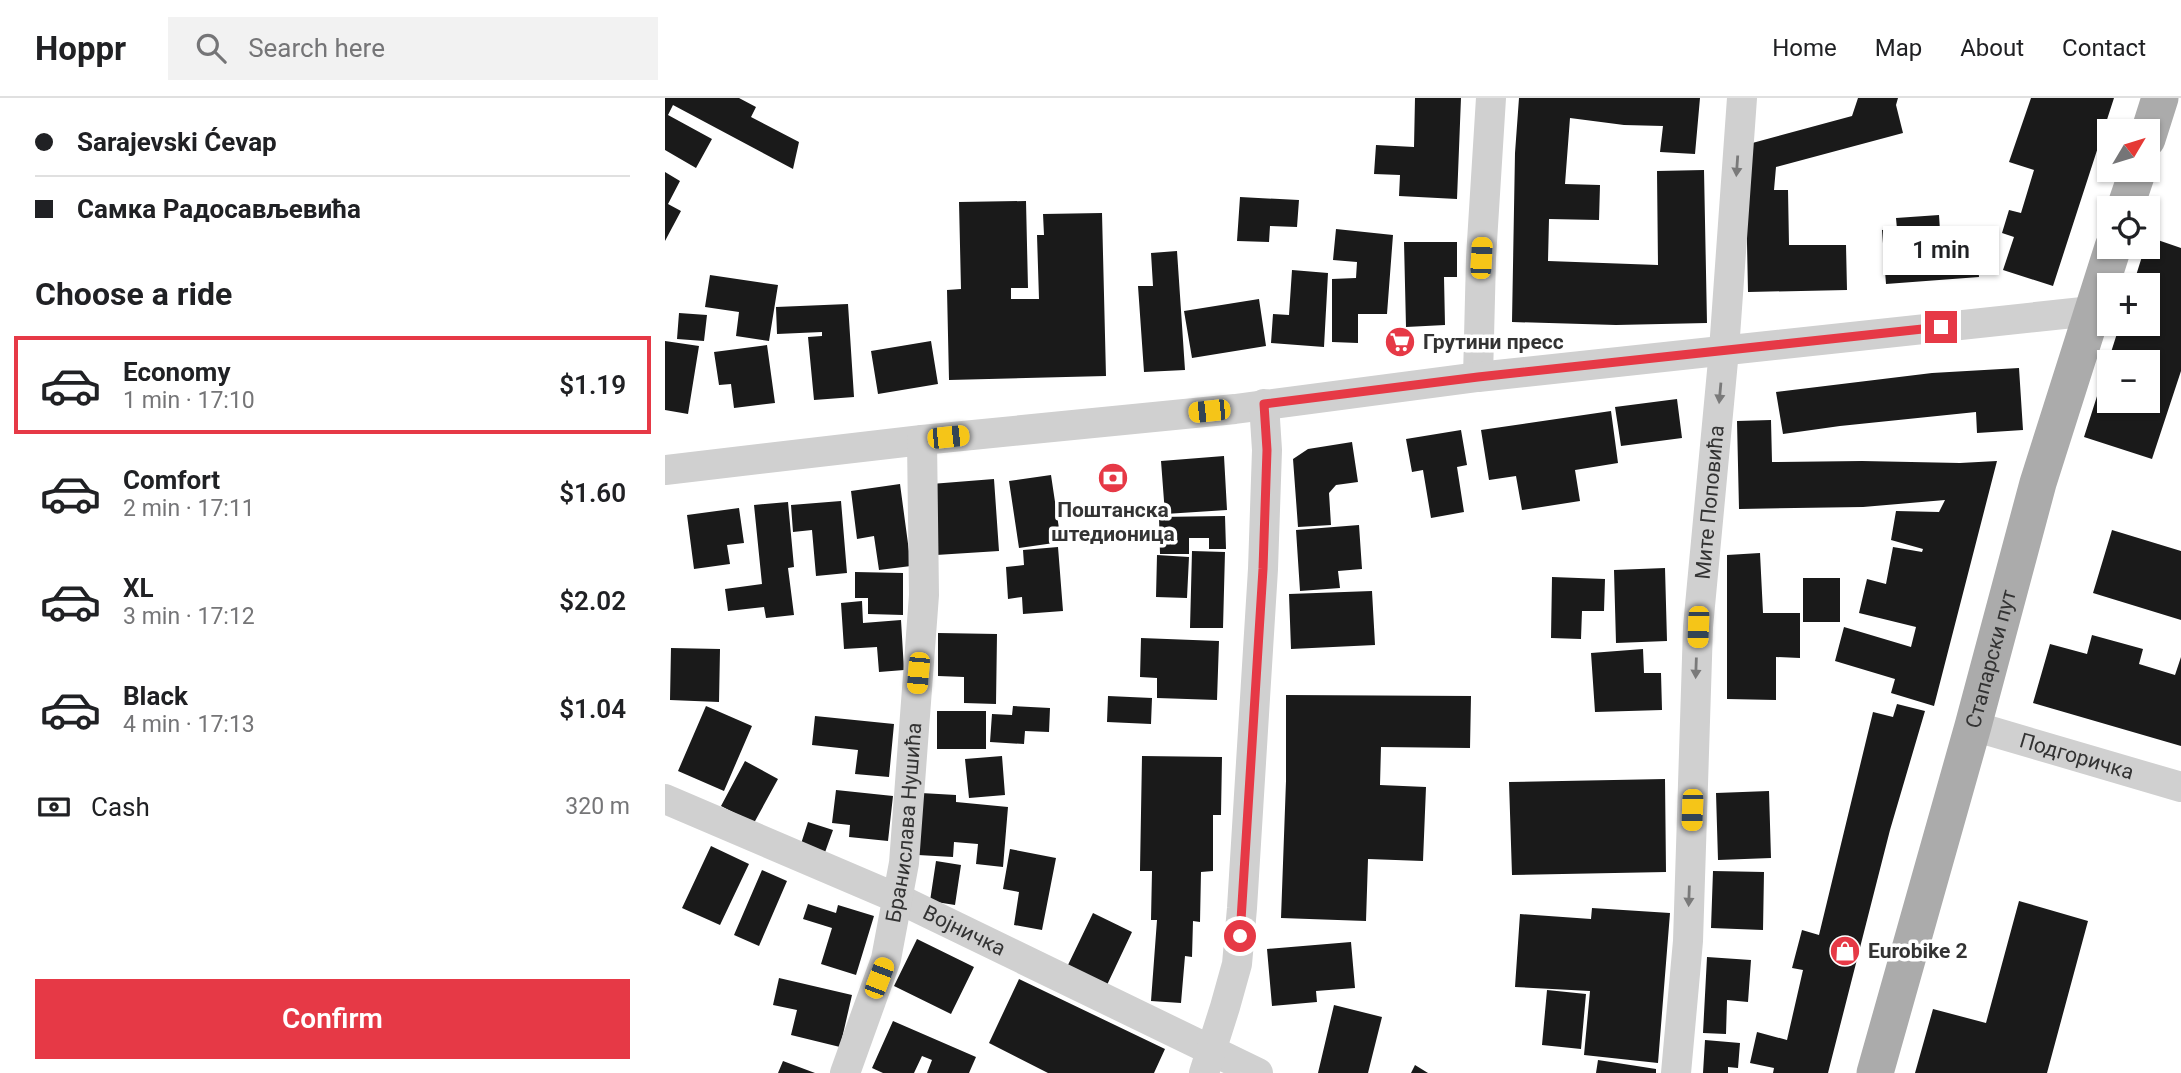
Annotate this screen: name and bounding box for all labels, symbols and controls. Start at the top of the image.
search box [168,17,658,80]
text: Hoppr [35,29,126,68]
icon: search [192,29,230,67]
text: Search here [248,33,385,63]
text: Home [1772,34,1837,62]
text: Map [1875,34,1922,62]
text: About [1960,34,2024,62]
text: Contact [2062,34,2146,62]
north arrow [2097,119,2159,182]
map controls [2097,119,2160,413]
text: Sarajevski Ćevap [77,127,277,157]
one-way arrow [1731,155,1742,177]
text: Самка Радосављевића [77,194,361,224]
button: locate [2097,196,2160,259]
callout: 1 min [1883,226,1999,274]
car [1470,236,1493,280]
text: 1 min [1912,237,1970,264]
button: + [2097,273,2160,336]
text: Choose a ride [35,275,232,313]
route end [1925,311,1957,343]
supermarket icon: Грутини пресс [1383,325,1417,359]
place label: Грутини пресс [1423,330,1564,354]
button: − [2097,350,2160,413]
icon: car [39,354,102,417]
text: Economy [123,357,230,387]
text: $1.19 [559,370,626,400]
one-way arrow [1714,382,1725,404]
text: 1 min · 17:10 [123,387,255,414]
car [1188,398,1231,424]
car [927,424,970,450]
street label: Мите Поповића [1691,424,1729,580]
bank icon: Поштанска штедионица [1096,461,1130,495]
icon: car [39,462,102,525]
text: Comfort [123,465,220,495]
text: $1.60 [559,478,626,508]
text: 2 min · 17:11 [123,495,255,522]
place label: Поштанска штедионица [1051,498,1175,546]
icon: car [39,570,102,633]
text: XL [123,573,154,603]
text: $2.02 [559,586,626,616]
street label: Стапарски пут [1961,587,2021,731]
text: 3 min · 17:12 [123,603,255,630]
car [1687,606,1710,648]
car [906,651,931,695]
one-way arrow [1691,658,1702,680]
icon: car [39,678,102,741]
text: Black [123,681,188,711]
text: $1.04 [559,694,626,724]
text: 4 min · 17:13 [123,711,255,738]
street label: Бранислава Нушића [881,722,926,925]
street label: Подгоричка [2017,728,2136,784]
icon: cash [35,788,73,826]
car [1681,789,1704,831]
text: Cash [91,792,150,822]
text: 320 m [565,793,630,820]
one-way arrow [1684,885,1695,907]
street label: Војничка [919,901,1009,961]
route start [1224,920,1256,952]
shop icon: Eurobike 2 [1828,934,1862,968]
place label: Eurobike 2 [1868,939,1968,963]
car [862,955,897,1001]
button: Confirm [35,979,630,1059]

